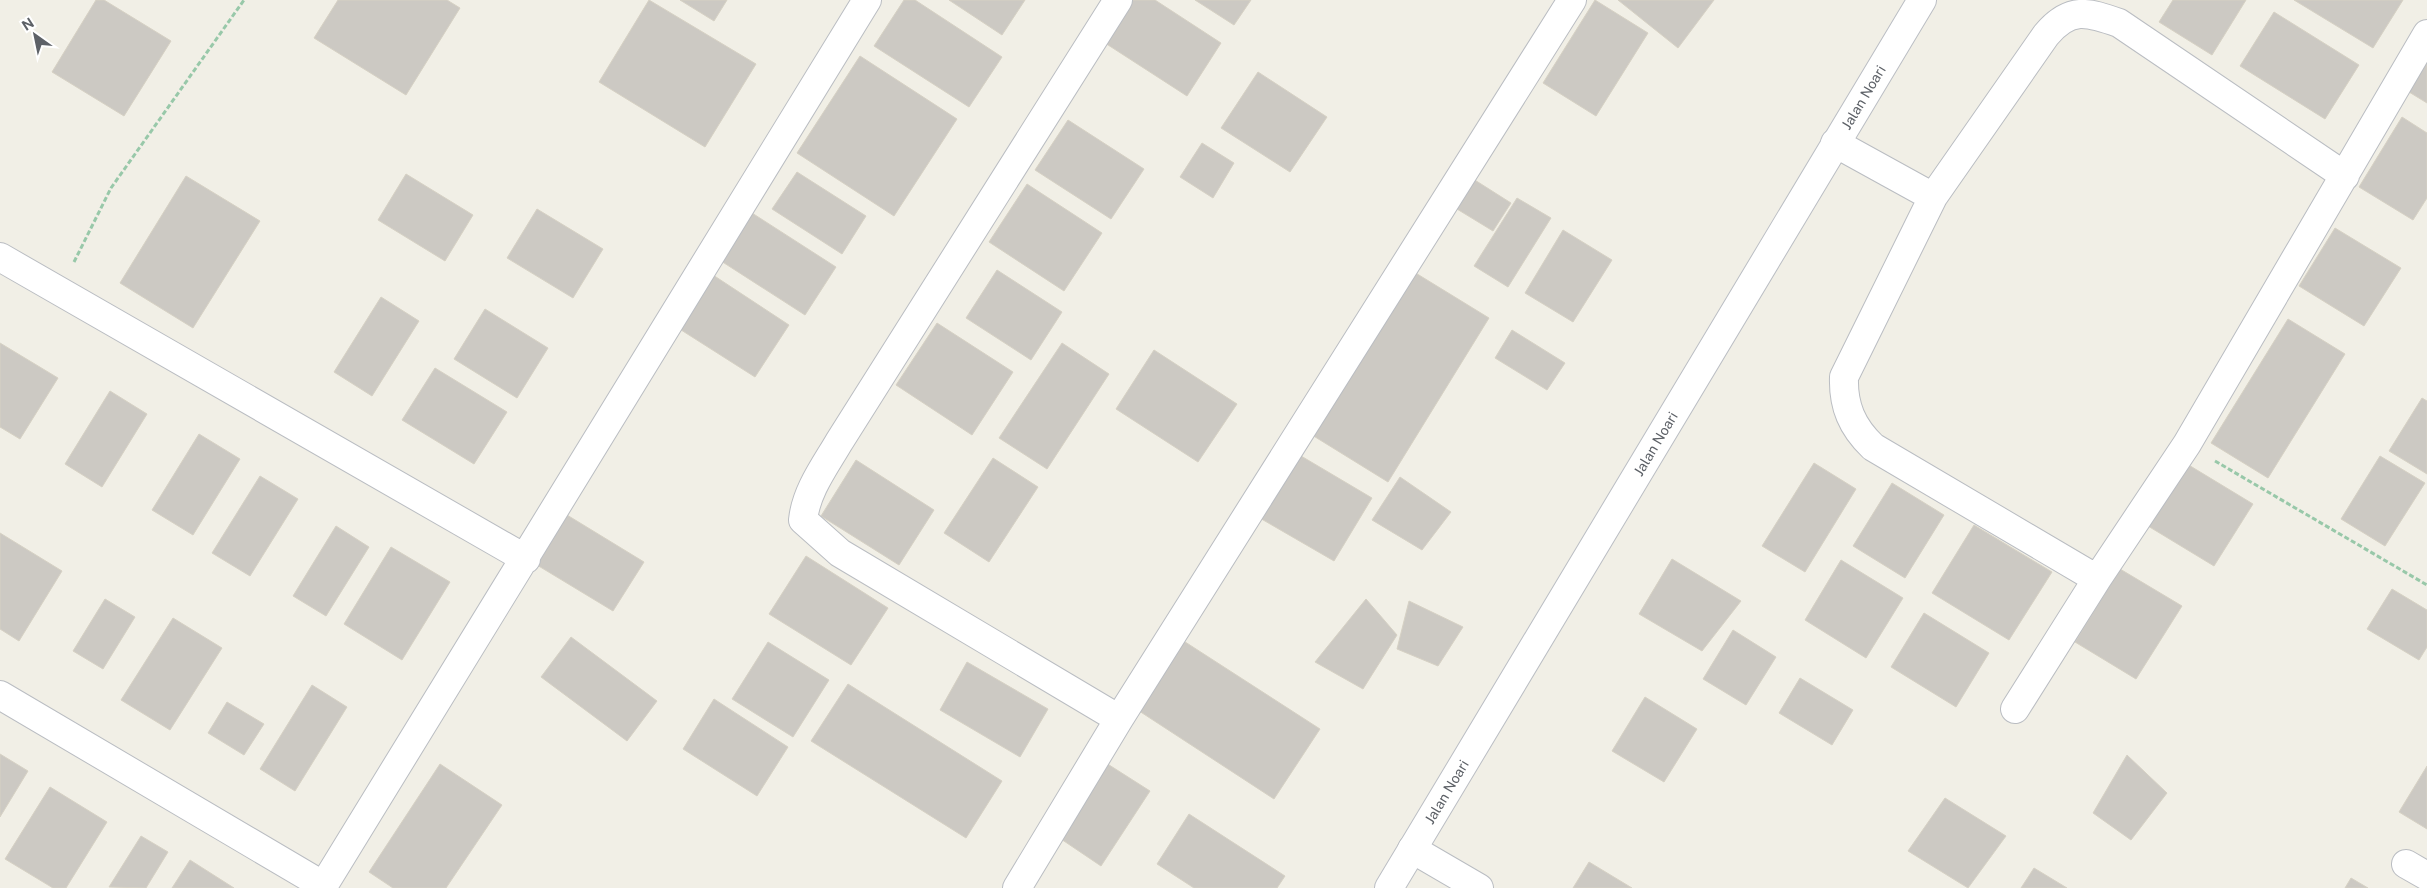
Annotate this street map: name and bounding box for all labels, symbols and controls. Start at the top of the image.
north arrow [10,10,60,60]
text: N [19,14,37,34]
street label: Jalan Noari [1838,63,1889,132]
street label: Jalan Noari [1630,409,1681,479]
street label: Jalan Noari [1421,757,1472,827]

